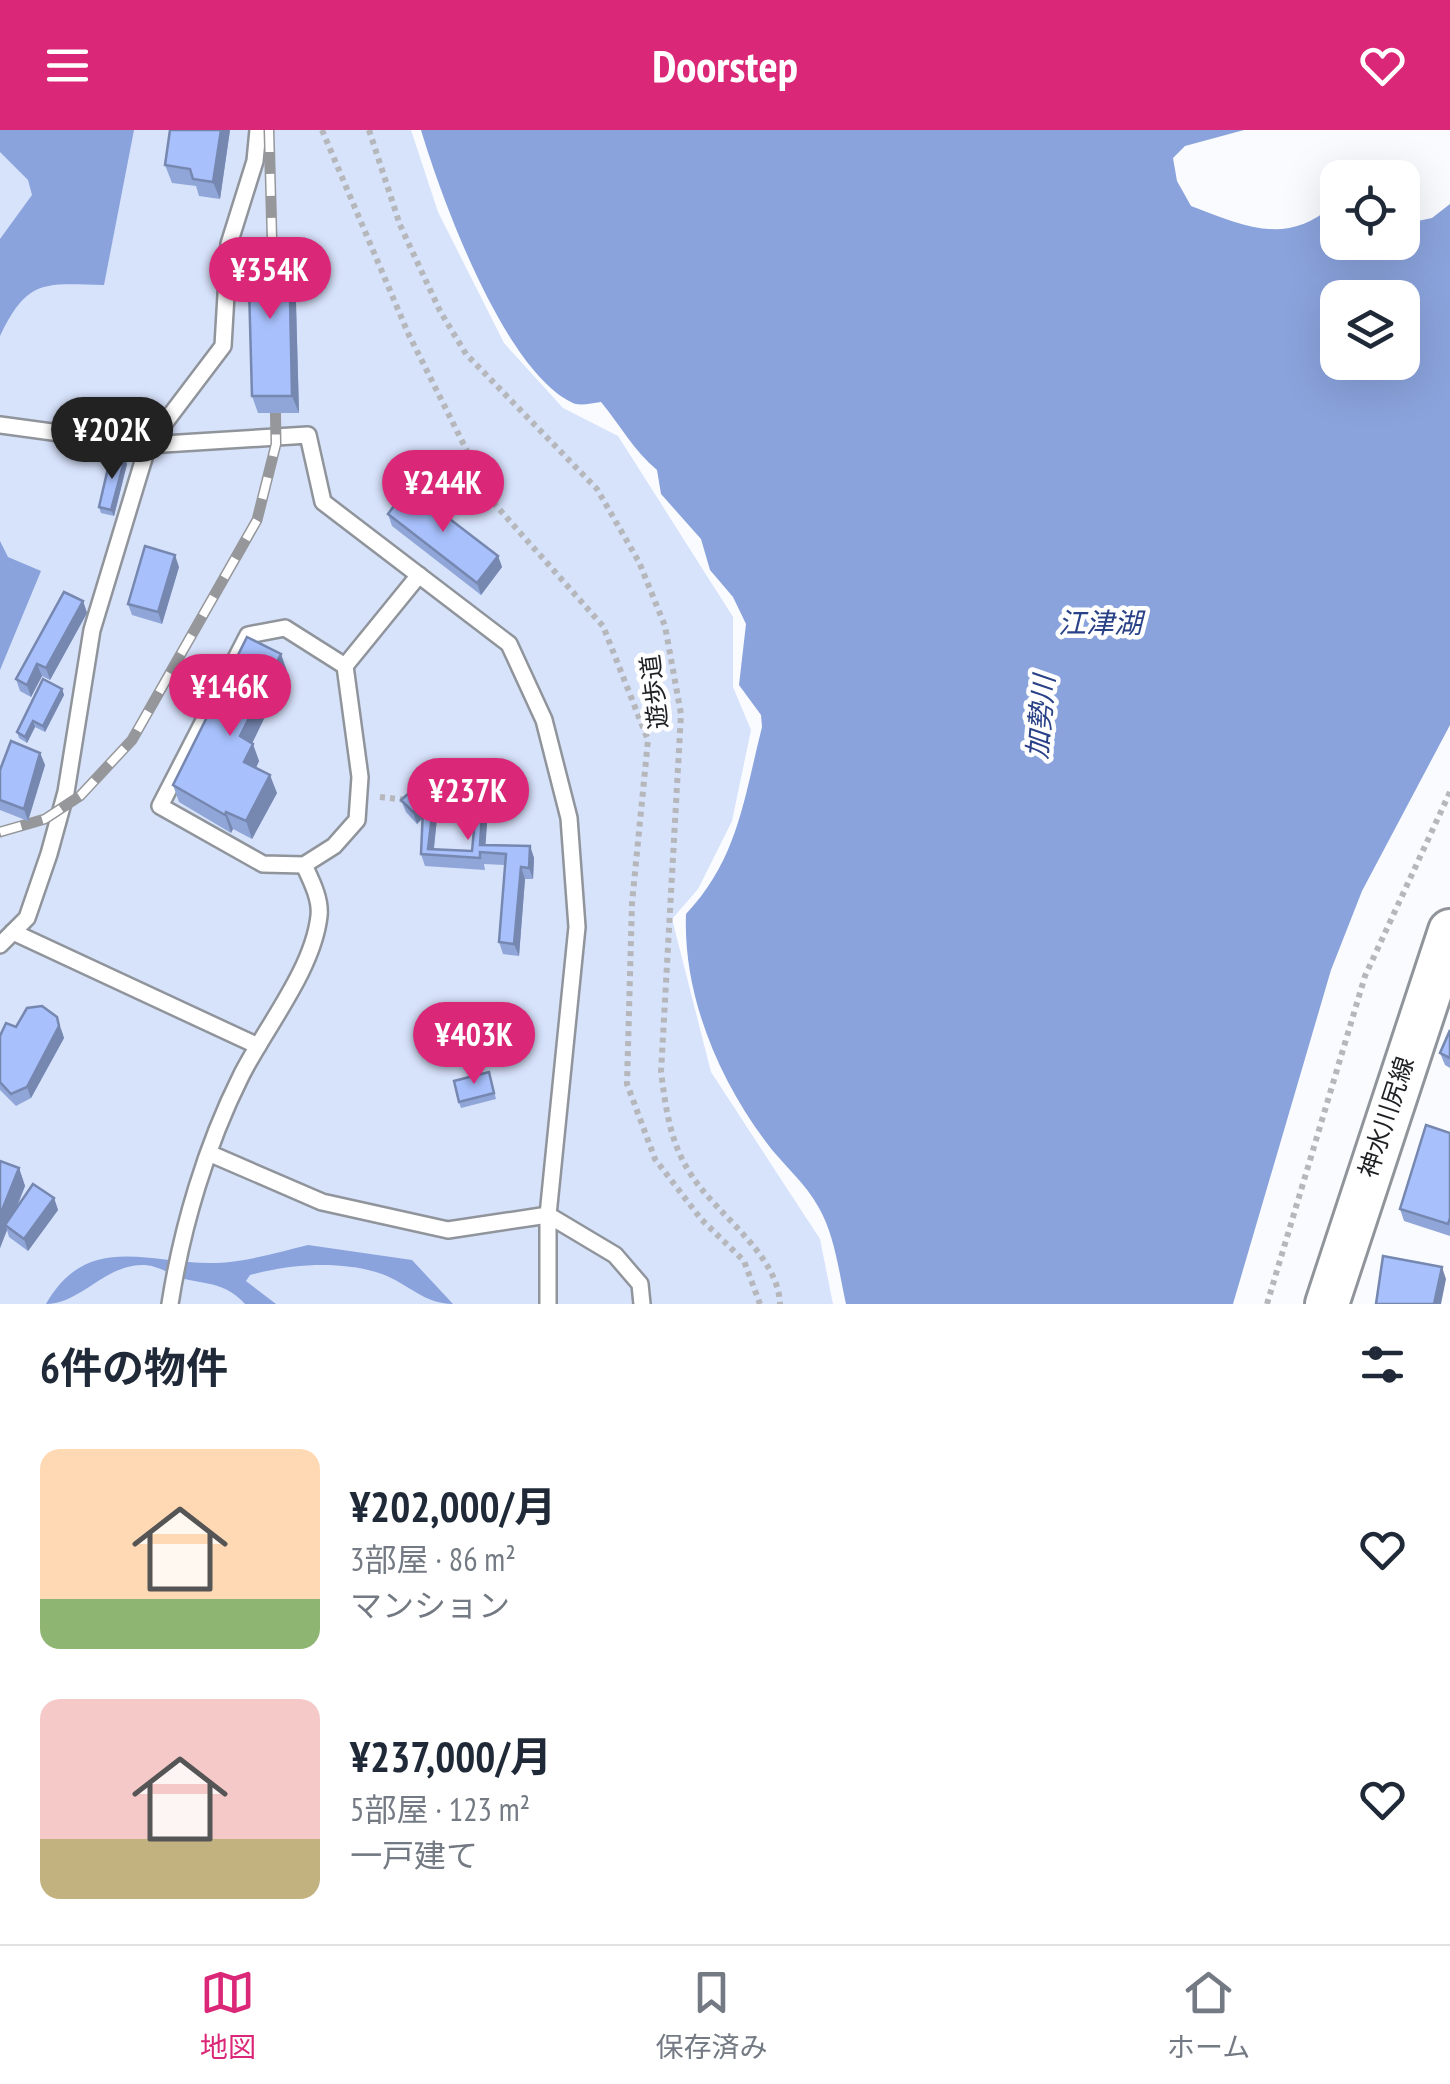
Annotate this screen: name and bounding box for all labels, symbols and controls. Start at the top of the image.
text: Doorstep [652,36,798,94]
icon: menu [40,38,95,93]
icon: heart [1355,38,1410,93]
map controls [1320,160,1420,380]
button: locate [1320,160,1420,260]
pin: ¥354K [200,237,340,322]
text: ¥354K [231,248,309,290]
button: layers [1320,280,1420,380]
pin: ¥202K [42,397,182,482]
text: ¥202K [73,408,151,450]
pin: ¥244K [373,450,513,535]
text: ¥244K [404,461,482,503]
water label: 江津湖 [1058,604,1146,641]
street label: 遊歩道 [634,653,674,731]
pin: ¥146K [160,654,300,739]
text: ¥146K [191,665,269,707]
water label: 加勢川 [1018,671,1062,760]
pin: ¥237K [398,758,538,843]
text: ¥237K [429,769,507,811]
pin: ¥403K [404,1002,544,1087]
text: ¥403K [435,1013,513,1055]
street label: 神水川尻線 [1351,1053,1421,1181]
icon: filters [1355,1337,1410,1392]
text: 6件の物件 [40,1340,228,1395]
text: ¥202,000/月 [350,1479,556,1534]
icon: home [120,1489,240,1609]
icon: heart [1355,1522,1410,1577]
text: 3部屋 · 86 m² [350,1538,516,1580]
text: マンション [350,1584,510,1626]
text: ¥237,000/月 [350,1729,552,1784]
icon: home [120,1739,240,1859]
icon: heart [1355,1772,1410,1827]
text: 5部屋 · 123 m² [350,1788,530,1830]
text: 一戸建て [350,1834,478,1876]
tab: 地図 [200,1965,256,2065]
tab: 保存済み [655,1965,767,2065]
tab: ホーム [1167,1965,1250,2065]

